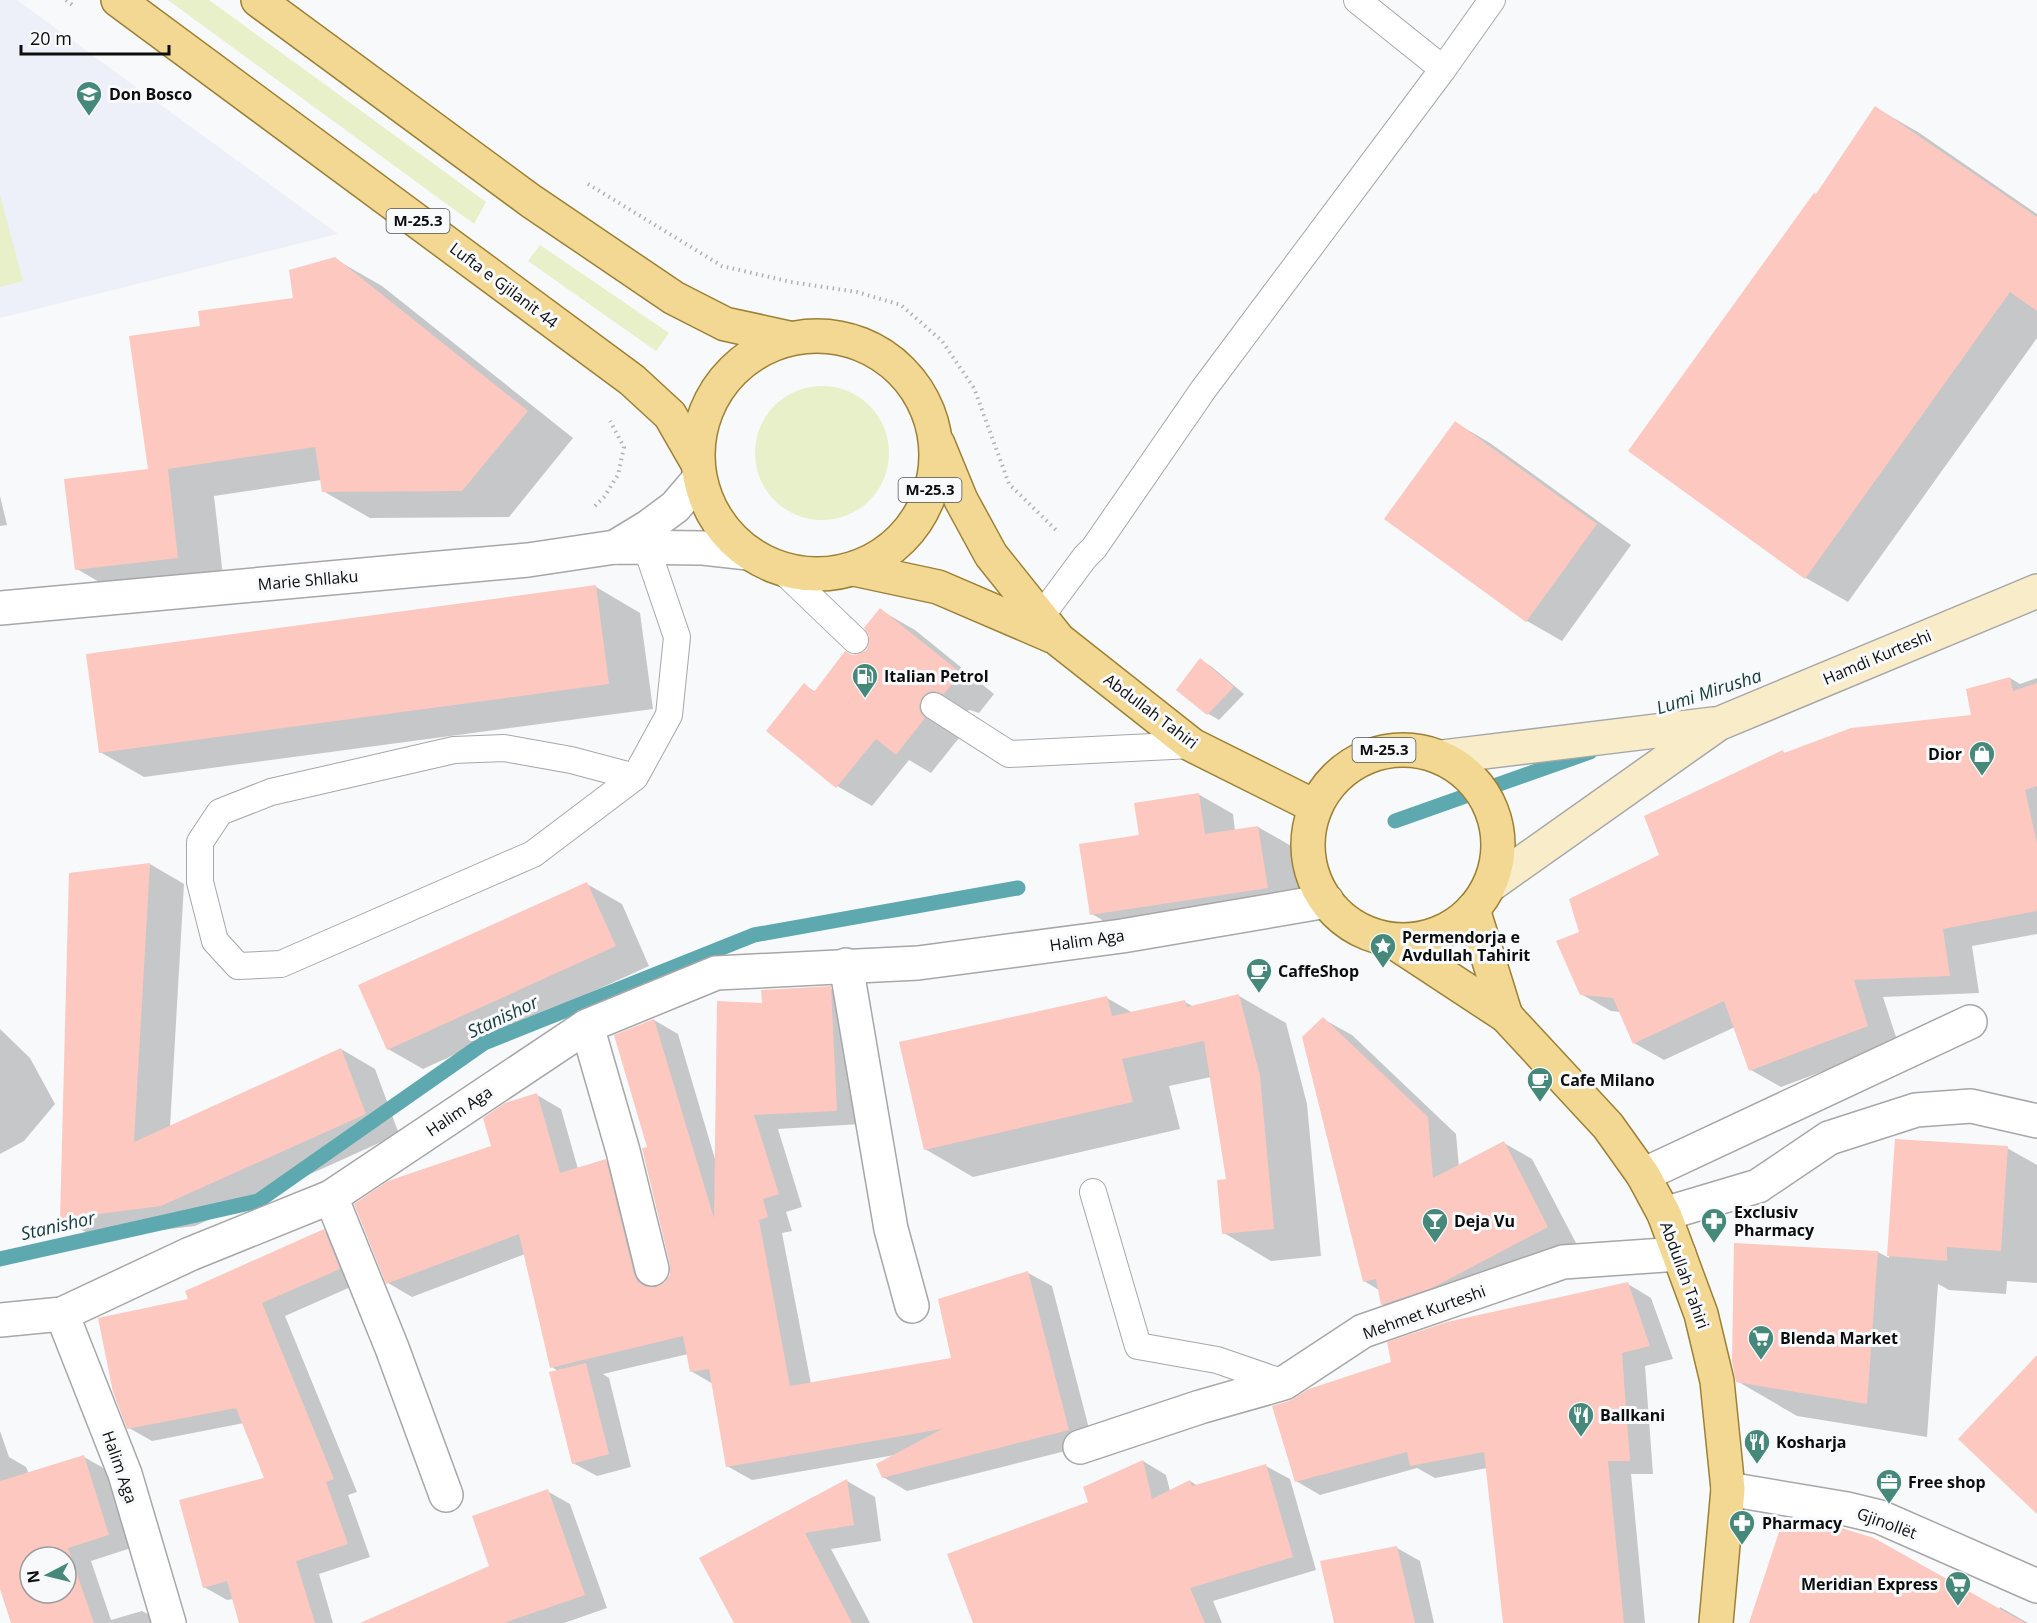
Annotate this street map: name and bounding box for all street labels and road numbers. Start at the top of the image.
road number: M-25.3 [386,209,450,233]
street label: Lufta e Gjilanit 44 [445,237,563,333]
road number: M-25.3 [898,478,962,502]
street label: Marie Shllaku [257,565,359,595]
street label: Hamdi Kurteshi [1819,624,1935,690]
street label: Abdullah Tahiri [1099,668,1203,754]
road number: M-25.3 [1352,738,1416,762]
street label: Halim Aga [1048,924,1126,956]
street label: Halim Aga [422,1081,496,1141]
street label: Abdullah Tahiri [1655,1218,1715,1332]
street label: Mehmet Kurteshi [1360,1280,1488,1344]
street label: Halim Aga [97,1428,143,1506]
street label: Gjinollët [1854,1502,1920,1544]

